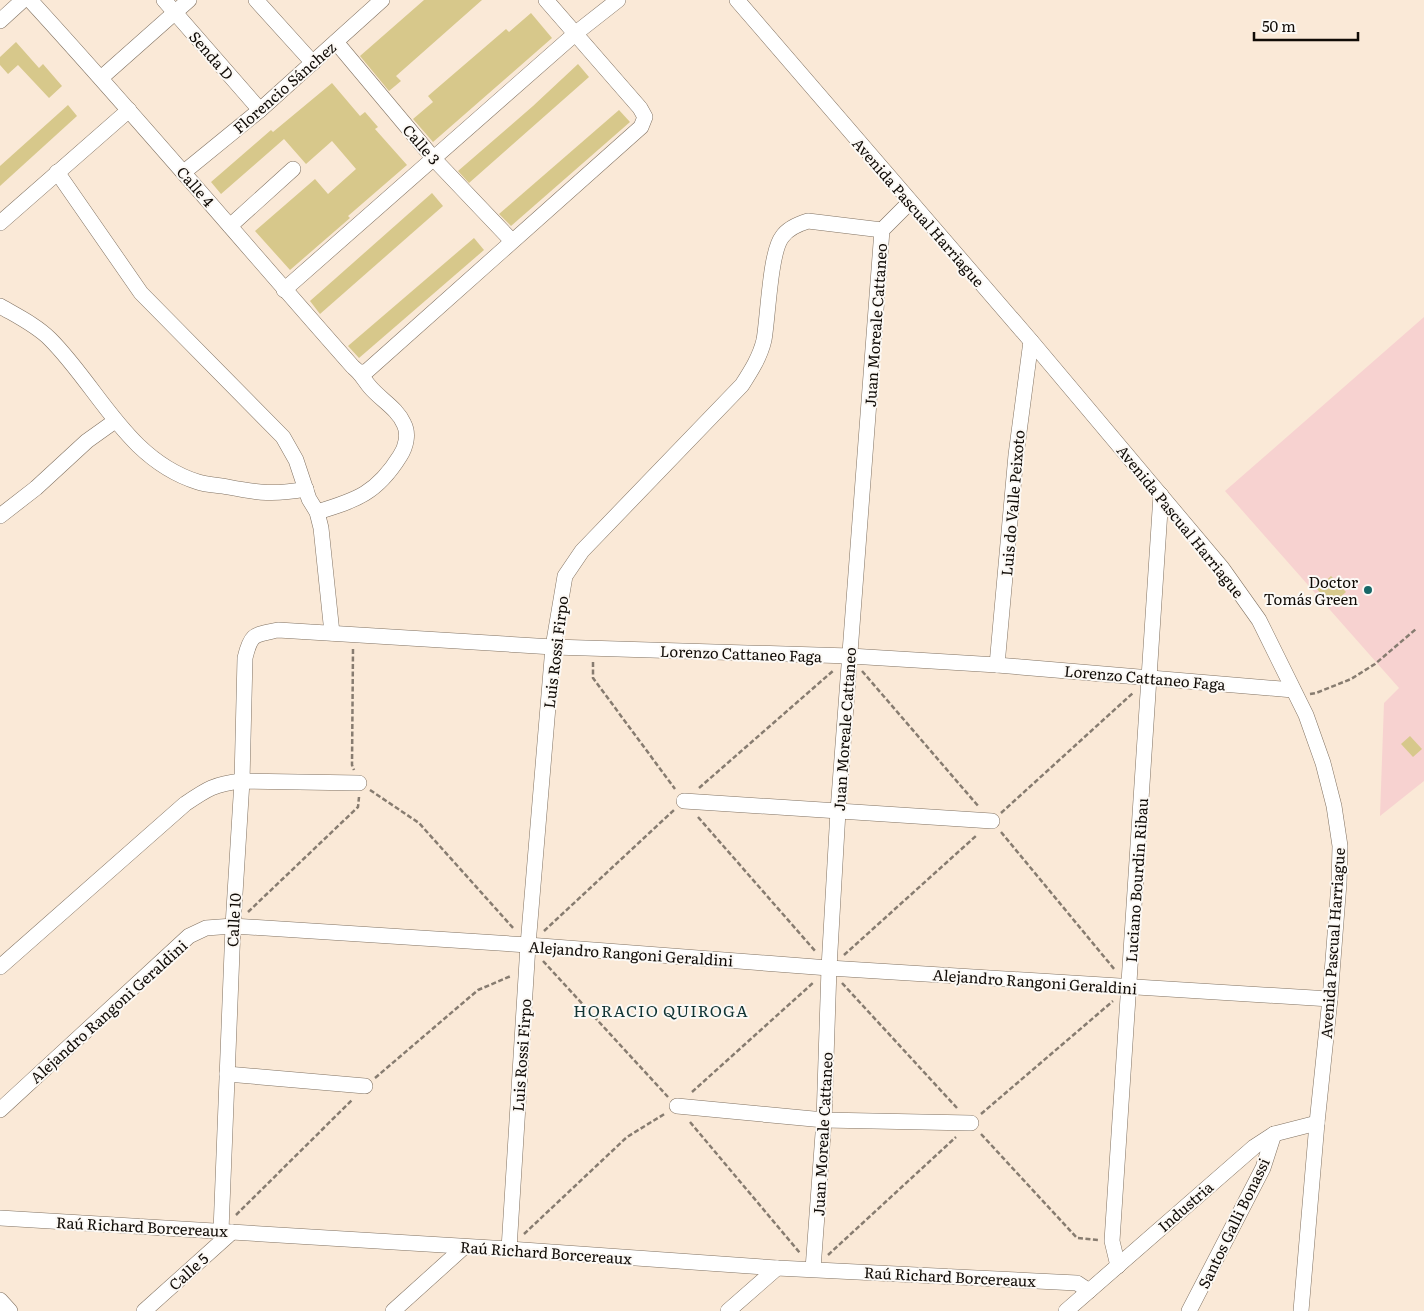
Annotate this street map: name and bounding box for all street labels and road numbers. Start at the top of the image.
street label: Senda D [184,25,240,85]
street label: Florencio Sánchez [227,36,341,138]
street label: Calle 3 [398,119,446,169]
street label: Avenida Pascual Harriague [848,132,991,292]
street label: Calle 4 [172,161,220,211]
street label: Juan Moreale Cattaneo [858,242,892,408]
street label: Luis do Valle Peixoto [994,429,1030,577]
street label: Avenida Pascual Harriague [1112,439,1250,603]
street label: Luis Rossi Firpo [537,594,573,710]
street label: Lorenzo Cattaneo Faga [660,639,823,667]
street label: Juan Moreale Cattaneo [827,646,861,812]
street label: Lorenzo Cattaneo Faga [1063,658,1228,696]
street label: Luciano Bourdin Ribau [1119,796,1153,963]
street label: Avenida Pascual Harriague [1314,847,1350,1039]
street label: Calle 10 [220,892,246,948]
street label: Alejandro Rangoni Geraldini [24,934,192,1088]
street label: Alejandro Rangoni Geraldini [528,934,734,972]
street label: Alejandro Rangoni Geraldini [932,962,1138,1000]
street label: Luis Rossi Firpo [506,997,536,1112]
street label: Juan Moreale Cattaneo [806,1051,838,1217]
street label: Santos Galli Bonassi [1191,1154,1275,1292]
street label: Industria [1152,1175,1219,1237]
street label: Raú Richard Borcereaux [55,1210,229,1242]
street label: Raú Richard Borcereaux [459,1235,633,1270]
street label: Calle 5 [163,1247,213,1295]
street label: Raú Richard Borcereaux [863,1260,1037,1292]

